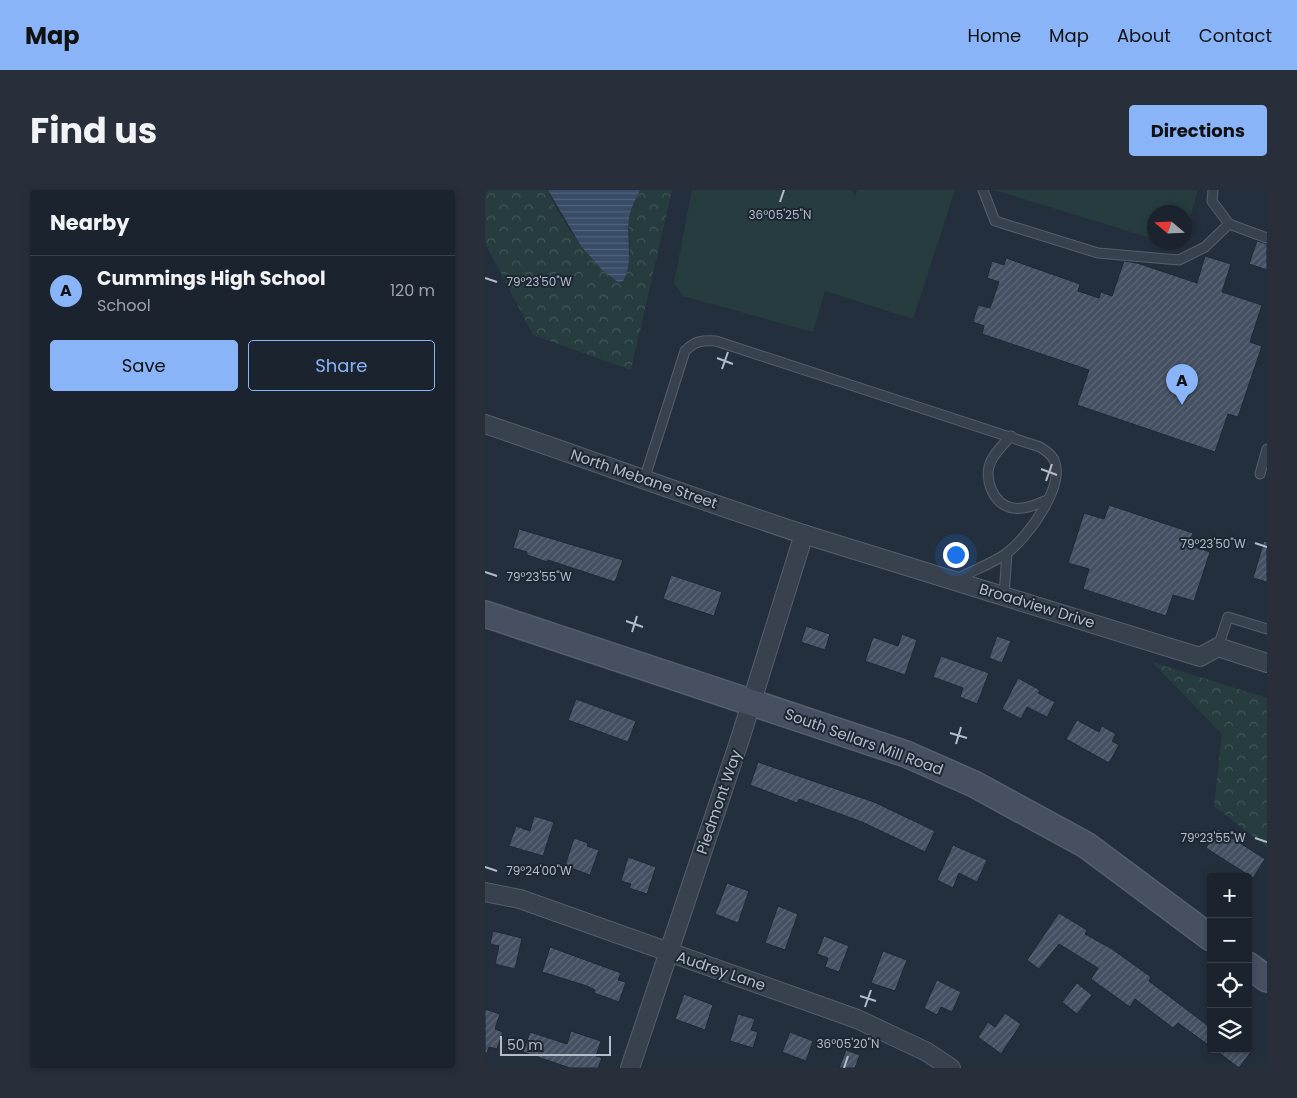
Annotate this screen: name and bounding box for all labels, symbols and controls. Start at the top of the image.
text: Map [25,19,80,52]
text: Home [967,23,1021,48]
text: Map [1049,23,1089,48]
text: About [1117,23,1171,48]
text: Contact [1199,23,1272,48]
button: Directions [1129,105,1267,156]
text: Find us [30,106,157,155]
north arrow [1147,205,1192,250]
text: 36°05'25"N [749,206,811,223]
text: Nearby [50,208,130,237]
text: Cummings High School [97,265,326,292]
text: 79°23'50"W [506,273,572,290]
text: A [60,279,72,302]
text: 120 m [390,279,435,302]
text: School [97,294,151,317]
button: Save [50,340,238,391]
button: Share [248,340,435,391]
pin: A [1166,364,1198,405]
street label: North Mebane Street [568,444,720,514]
text: 79°23'50"W [1180,535,1246,552]
your location [943,542,969,568]
text: 79°23'55"W [506,568,572,585]
street label: Broadview Drive [977,578,1098,633]
street label: South Sellars Mill Road [782,703,946,780]
street label: Piedmont Way [691,746,746,857]
text: 79°23'55"W [1180,829,1246,846]
text: 79°24'00"W [506,862,572,879]
map controls [1207,873,1252,1053]
button: + [1207,873,1252,918]
button: − [1207,918,1252,963]
street label: Audrey Lane [674,946,768,996]
button: locate [1207,963,1252,1008]
button: layers [1207,1008,1252,1053]
scale bar [500,1033,611,1056]
text: 50 m [507,1035,543,1055]
text: 36°05'20"N [817,1035,879,1052]

